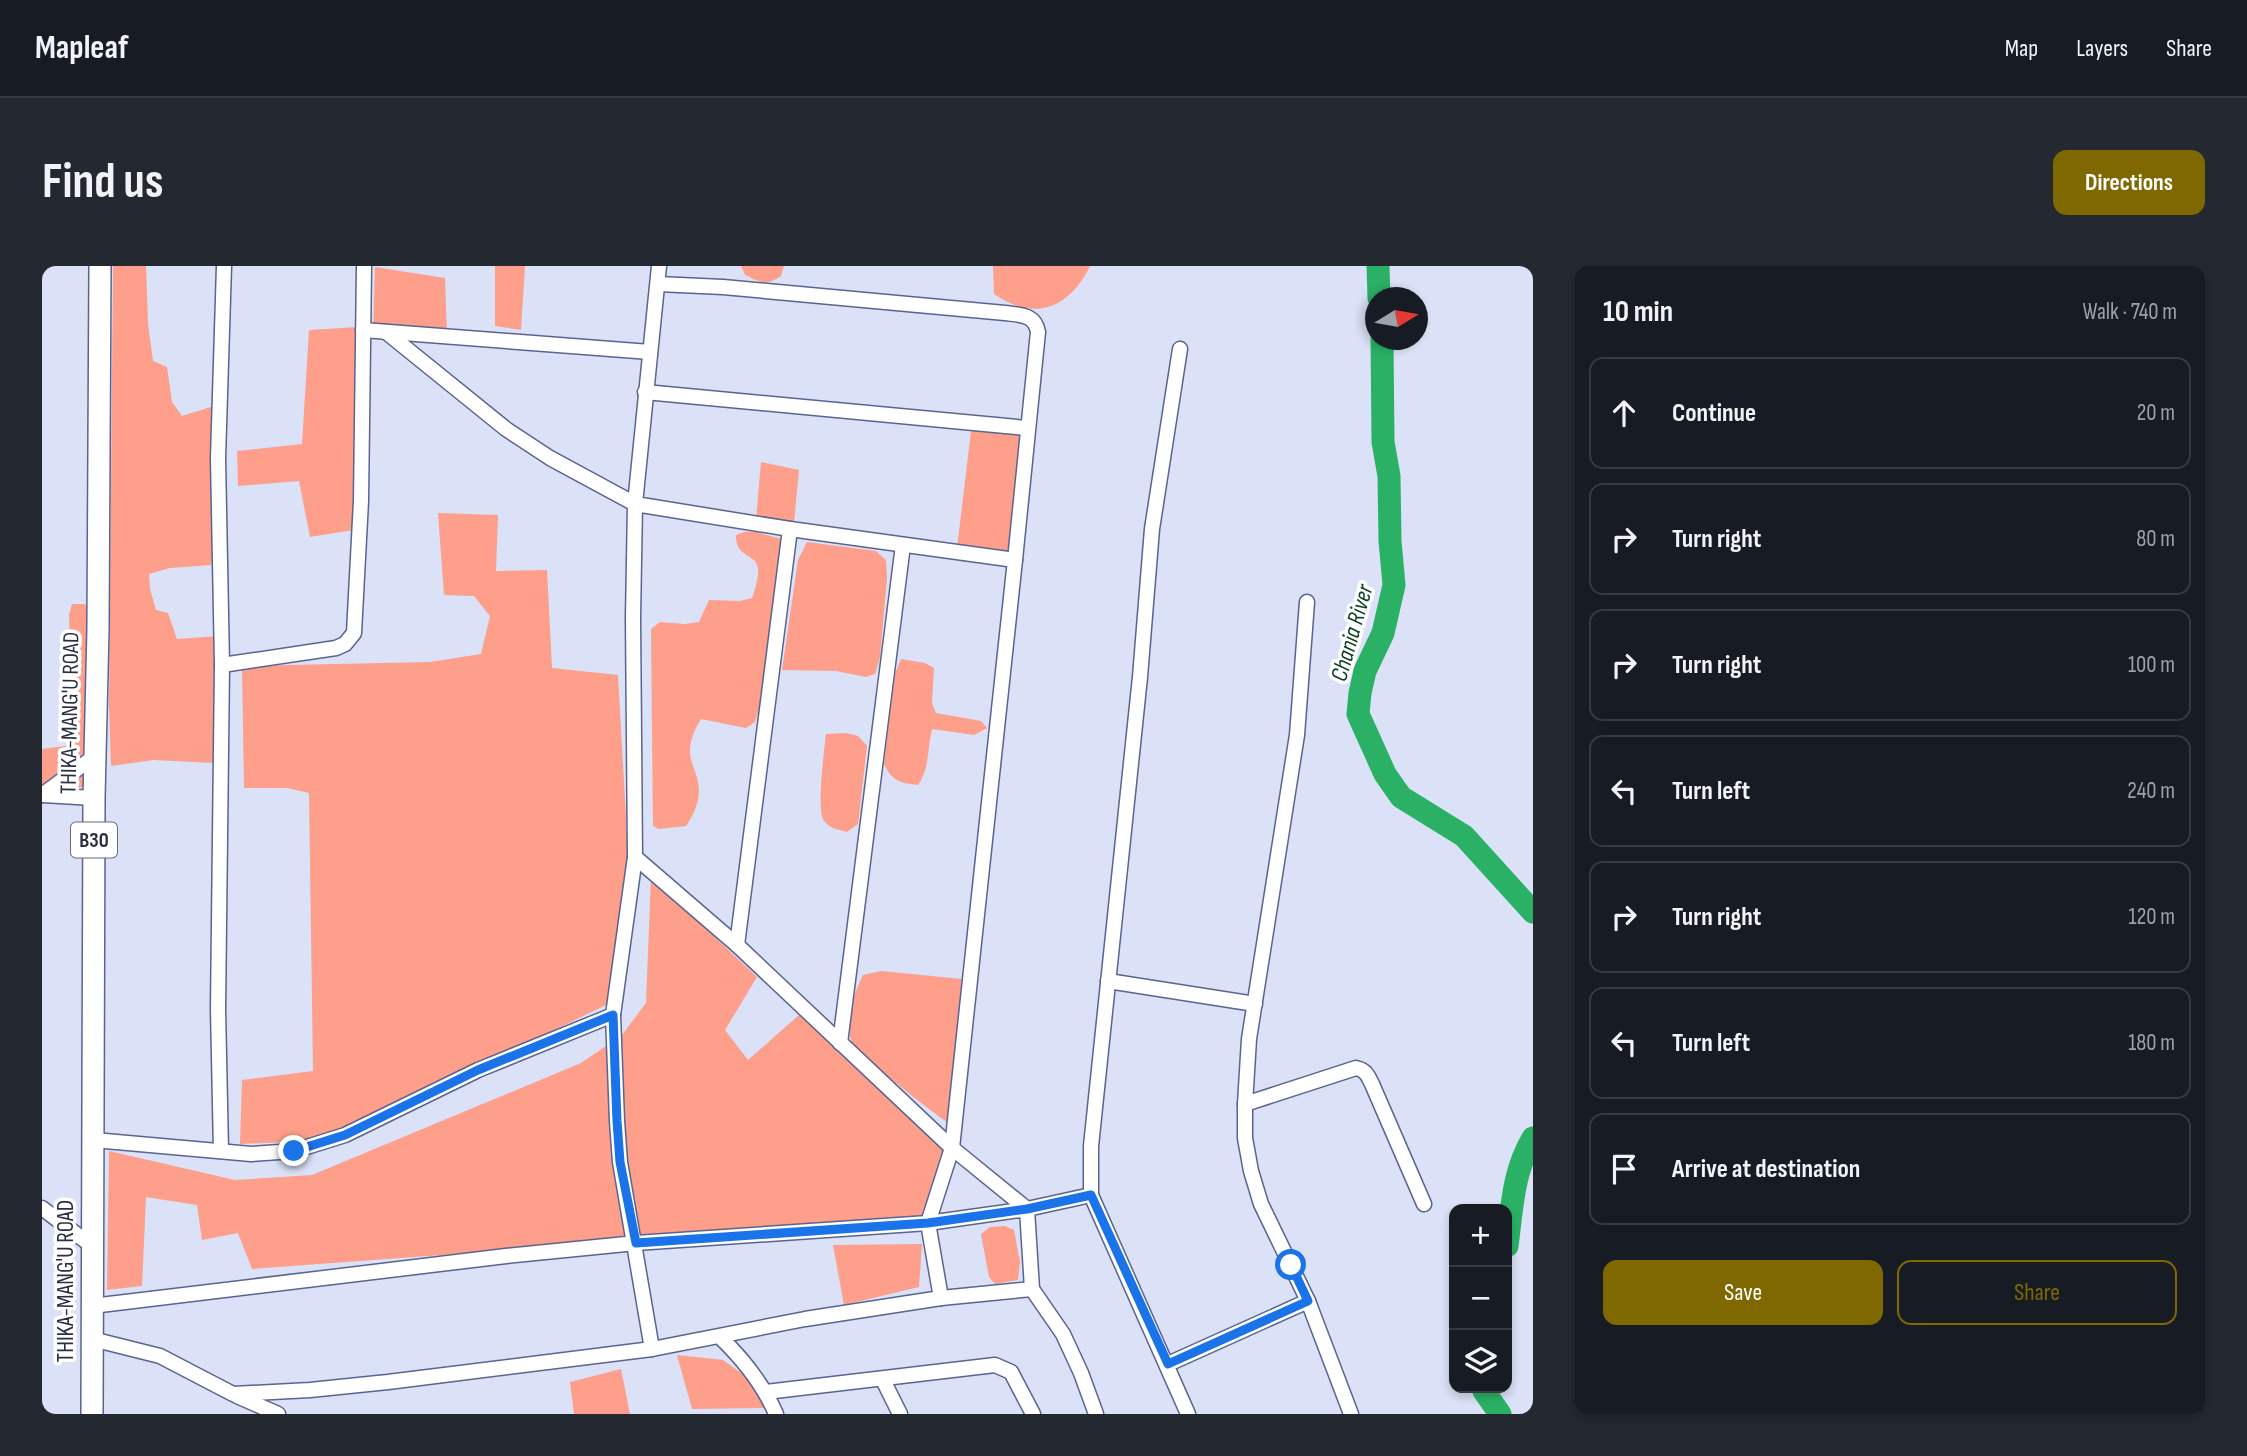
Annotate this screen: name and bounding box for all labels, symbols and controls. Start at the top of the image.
text: Mapleaf [35,28,128,68]
text: Map [2005,34,2038,63]
text: Layers [2076,34,2128,63]
text: Share [2166,34,2212,63]
button: Directions [2053,150,2205,215]
text: Find us [42,153,164,212]
north arrow [1365,287,1428,350]
text: 10 min [1603,294,1673,330]
text: Walk · 740 m [2083,298,2177,326]
icon: ahead [1605,394,1643,432]
text: Continue [1672,398,1756,429]
text: 20 m [2137,399,2175,427]
icon: right [1605,520,1643,558]
text: Turn right [1672,524,1761,555]
text: 80 m [2136,525,2175,553]
water label: Chania River [1324,580,1380,685]
street label: THIKA-MANG'U ROAD [55,632,85,794]
icon: right [1605,646,1643,684]
text: Turn right [1672,650,1761,681]
text: 100 m [2128,651,2175,679]
icon: left [1605,772,1643,810]
text: Turn left [1672,776,1750,807]
text: 240 m [2127,777,2175,805]
road number: B30 [71,822,117,858]
icon: right [1605,898,1643,936]
text: Turn right [1672,902,1761,933]
text: 120 m [2129,903,2175,931]
icon: left [1605,1024,1643,1062]
text: Turn left [1672,1028,1750,1059]
text: 180 m [2128,1029,2175,1057]
route end [278,1135,309,1166]
icon: arrive [1605,1150,1643,1188]
text: Arrive at destination [1672,1154,1860,1185]
street label: THIKA-MANG'U ROAD [52,1200,80,1362]
map controls [1449,1204,1512,1393]
button: + [1449,1204,1512,1267]
route start [1275,1249,1306,1280]
button: Save [1603,1260,1883,1325]
button: Share [1897,1260,2177,1325]
button: − [1449,1267,1512,1330]
button: layers [1449,1330,1512,1393]

